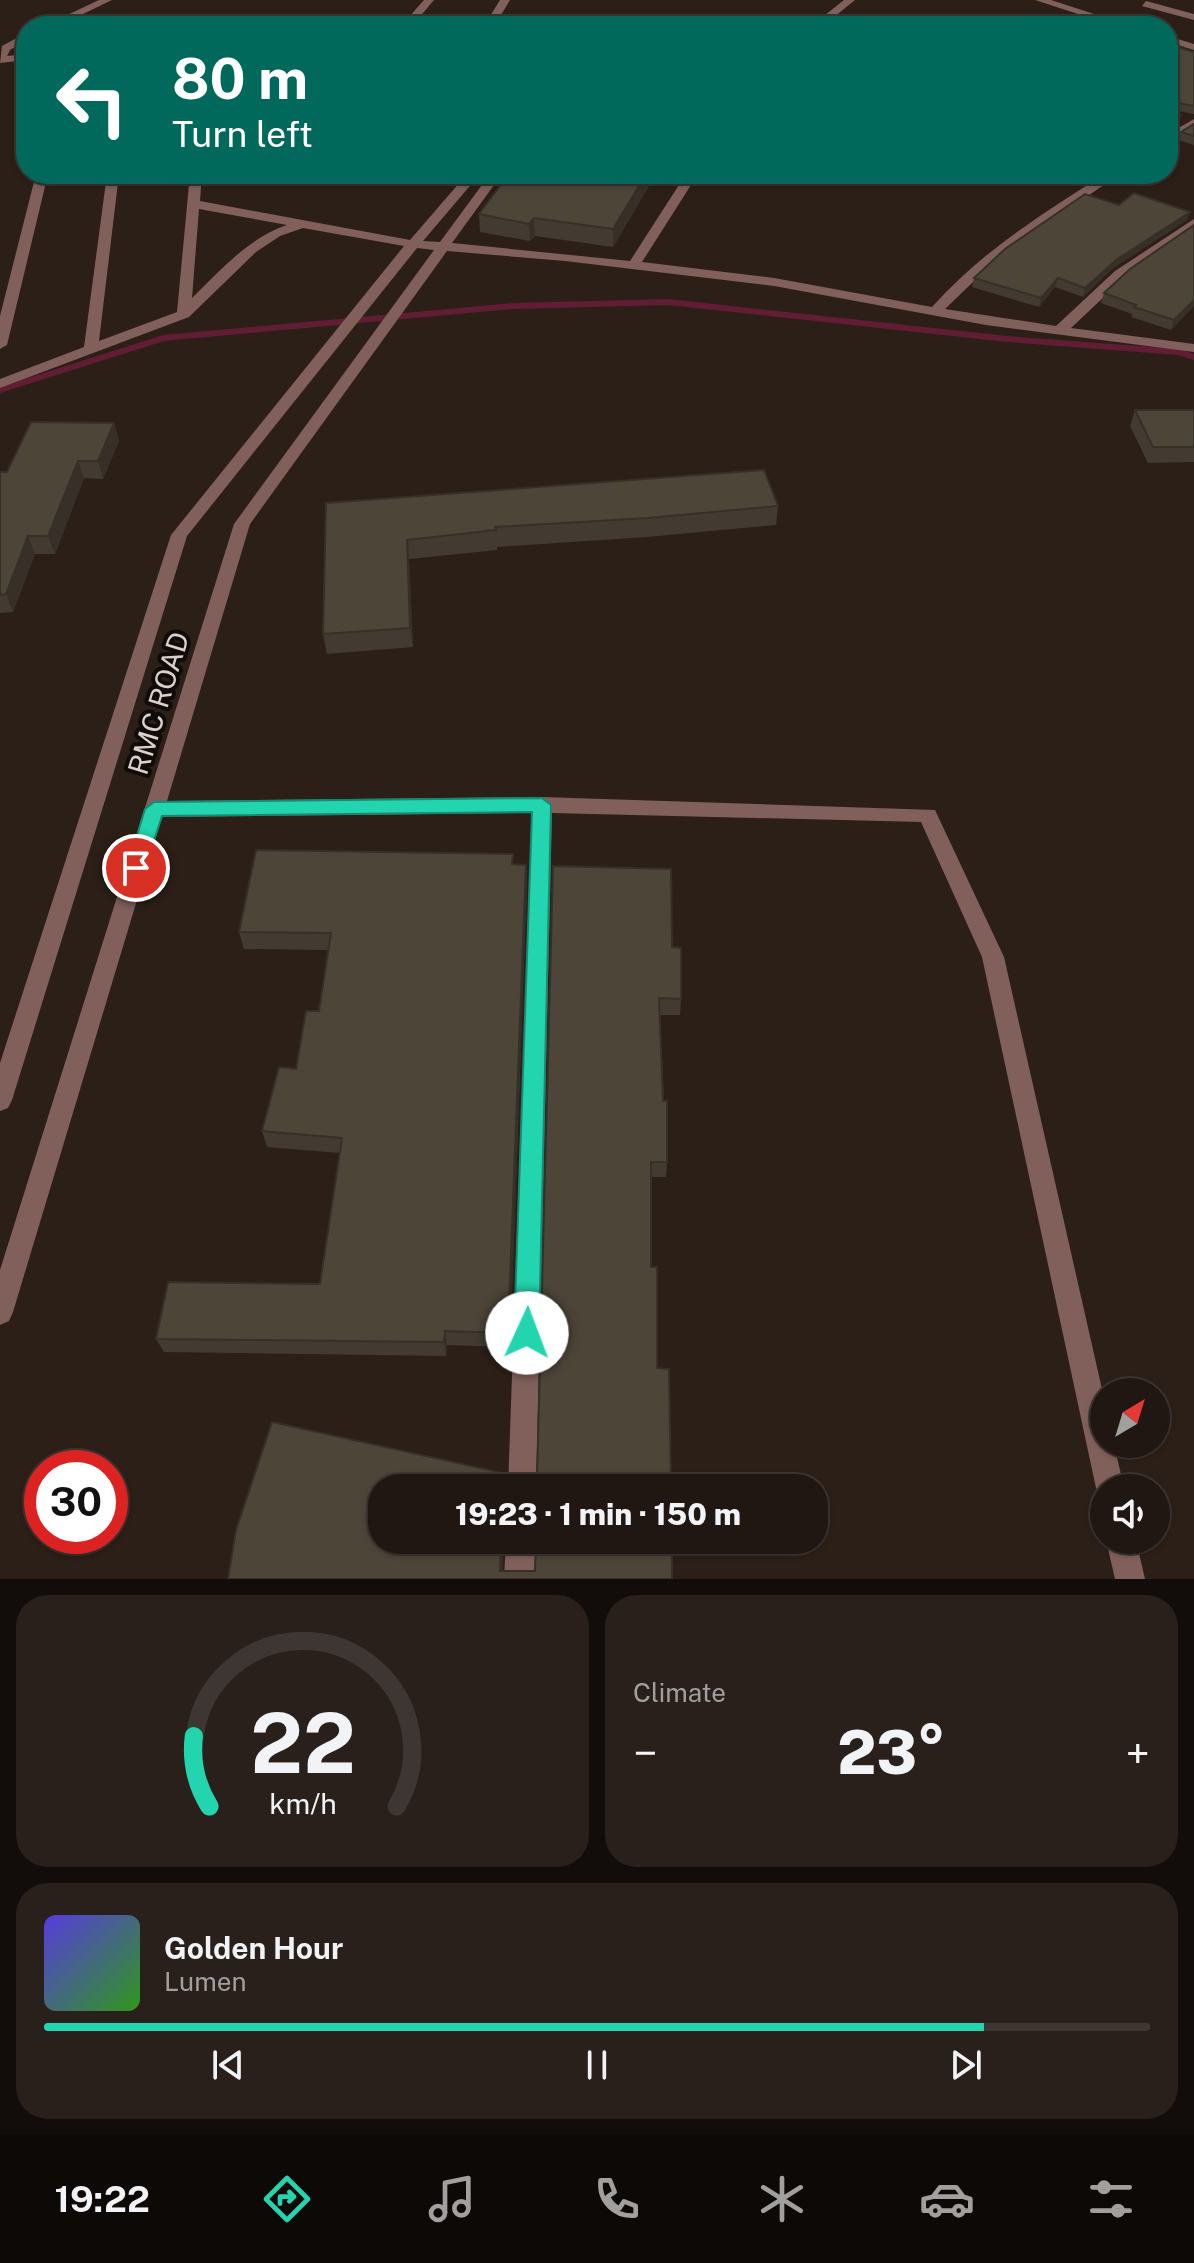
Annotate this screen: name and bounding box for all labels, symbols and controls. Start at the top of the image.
text: 80 m [172,46,308,112]
icon: left [40,48,144,152]
text: Turn left [172,113,313,155]
street label: RMC ROAD [121,628,195,778]
pin [102,834,170,902]
icon: arrive [114,846,158,890]
position arrow [485,1291,569,1375]
north arrow [1090,1378,1170,1458]
map controls [1090,1378,1170,1554]
speed limit sign: 30 [24,1450,128,1554]
button: sound [1090,1474,1170,1554]
text: 19:23 · 1 min · 150 m [455,1496,741,1532]
text: Climate [633,1677,726,1708]
text: 22 [250,1694,355,1792]
text: 23° [837,1717,946,1788]
text: − [633,1727,657,1779]
text: + [1126,1727,1150,1779]
text: km/h [269,1787,336,1820]
text: Golden Hour [164,1930,343,1966]
text: Lumen [164,1966,247,1997]
icon: previous [206,2043,250,2087]
icon: pause [575,2043,619,2087]
icon: next [944,2043,988,2087]
icon: directions [259,2171,315,2227]
icon: music [424,2171,480,2227]
icon: phone [589,2171,645,2227]
icon: climate [754,2171,810,2227]
icon: car [919,2171,975,2227]
icon: filters [1083,2171,1139,2227]
text: 19:22 [54,2178,150,2220]

